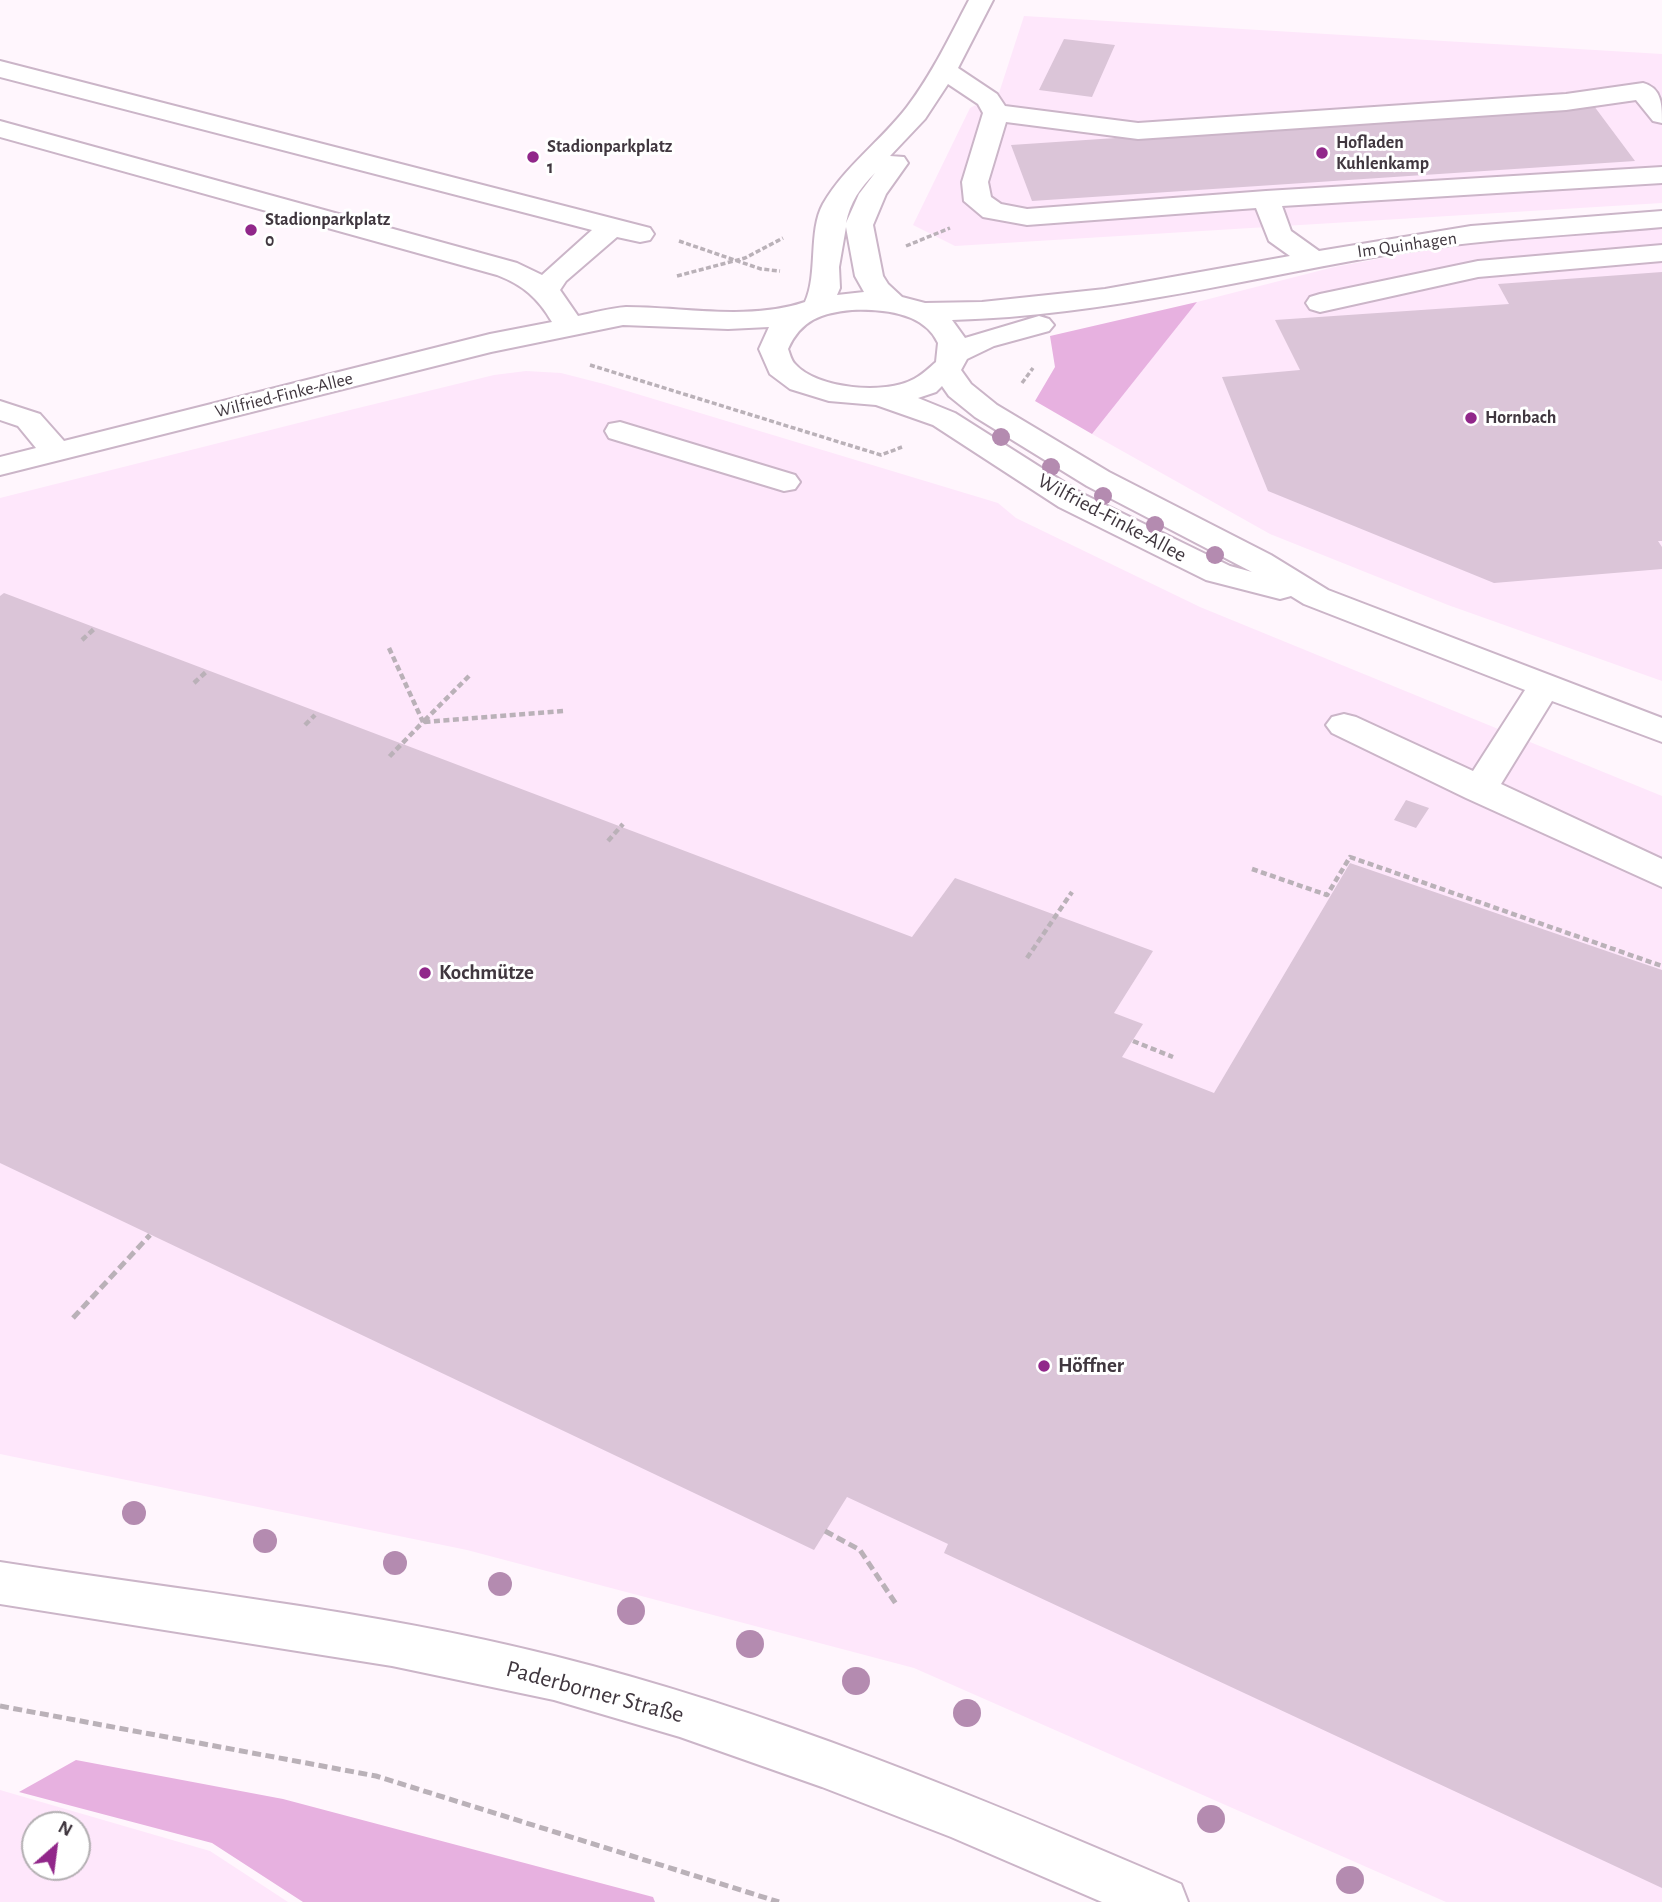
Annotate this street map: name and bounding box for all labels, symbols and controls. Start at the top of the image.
place label: Hofladen Kuhlenkamp [1336,132,1429,174]
place label: Stadionparkplatz 1 [547,136,672,178]
marker: Hofladen Kuhlenkamp [1314,145,1330,161]
marker: Stadionparkplatz 1 [525,149,541,165]
place label: Stadionparkplatz 0 [265,209,390,252]
marker: Stadionparkplatz 0 [243,222,259,238]
street label: Im Quinhagen [1356,227,1458,263]
street label: Wilfried-Finke-Allee [213,367,355,423]
place label: Hornbach [1485,407,1556,429]
marker: Hornbach [1463,410,1479,426]
street label: Wilfried-Finke-Allee [1033,468,1191,568]
place label: Kochmütze [439,960,534,986]
marker: Kochmütze [417,965,433,981]
place label: Höffner [1058,1353,1124,1379]
marker: Höffner [1036,1358,1052,1374]
street label: Paderborner Straße [503,1654,687,1730]
north arrow [21,1811,91,1881]
text: N [55,1817,75,1840]

